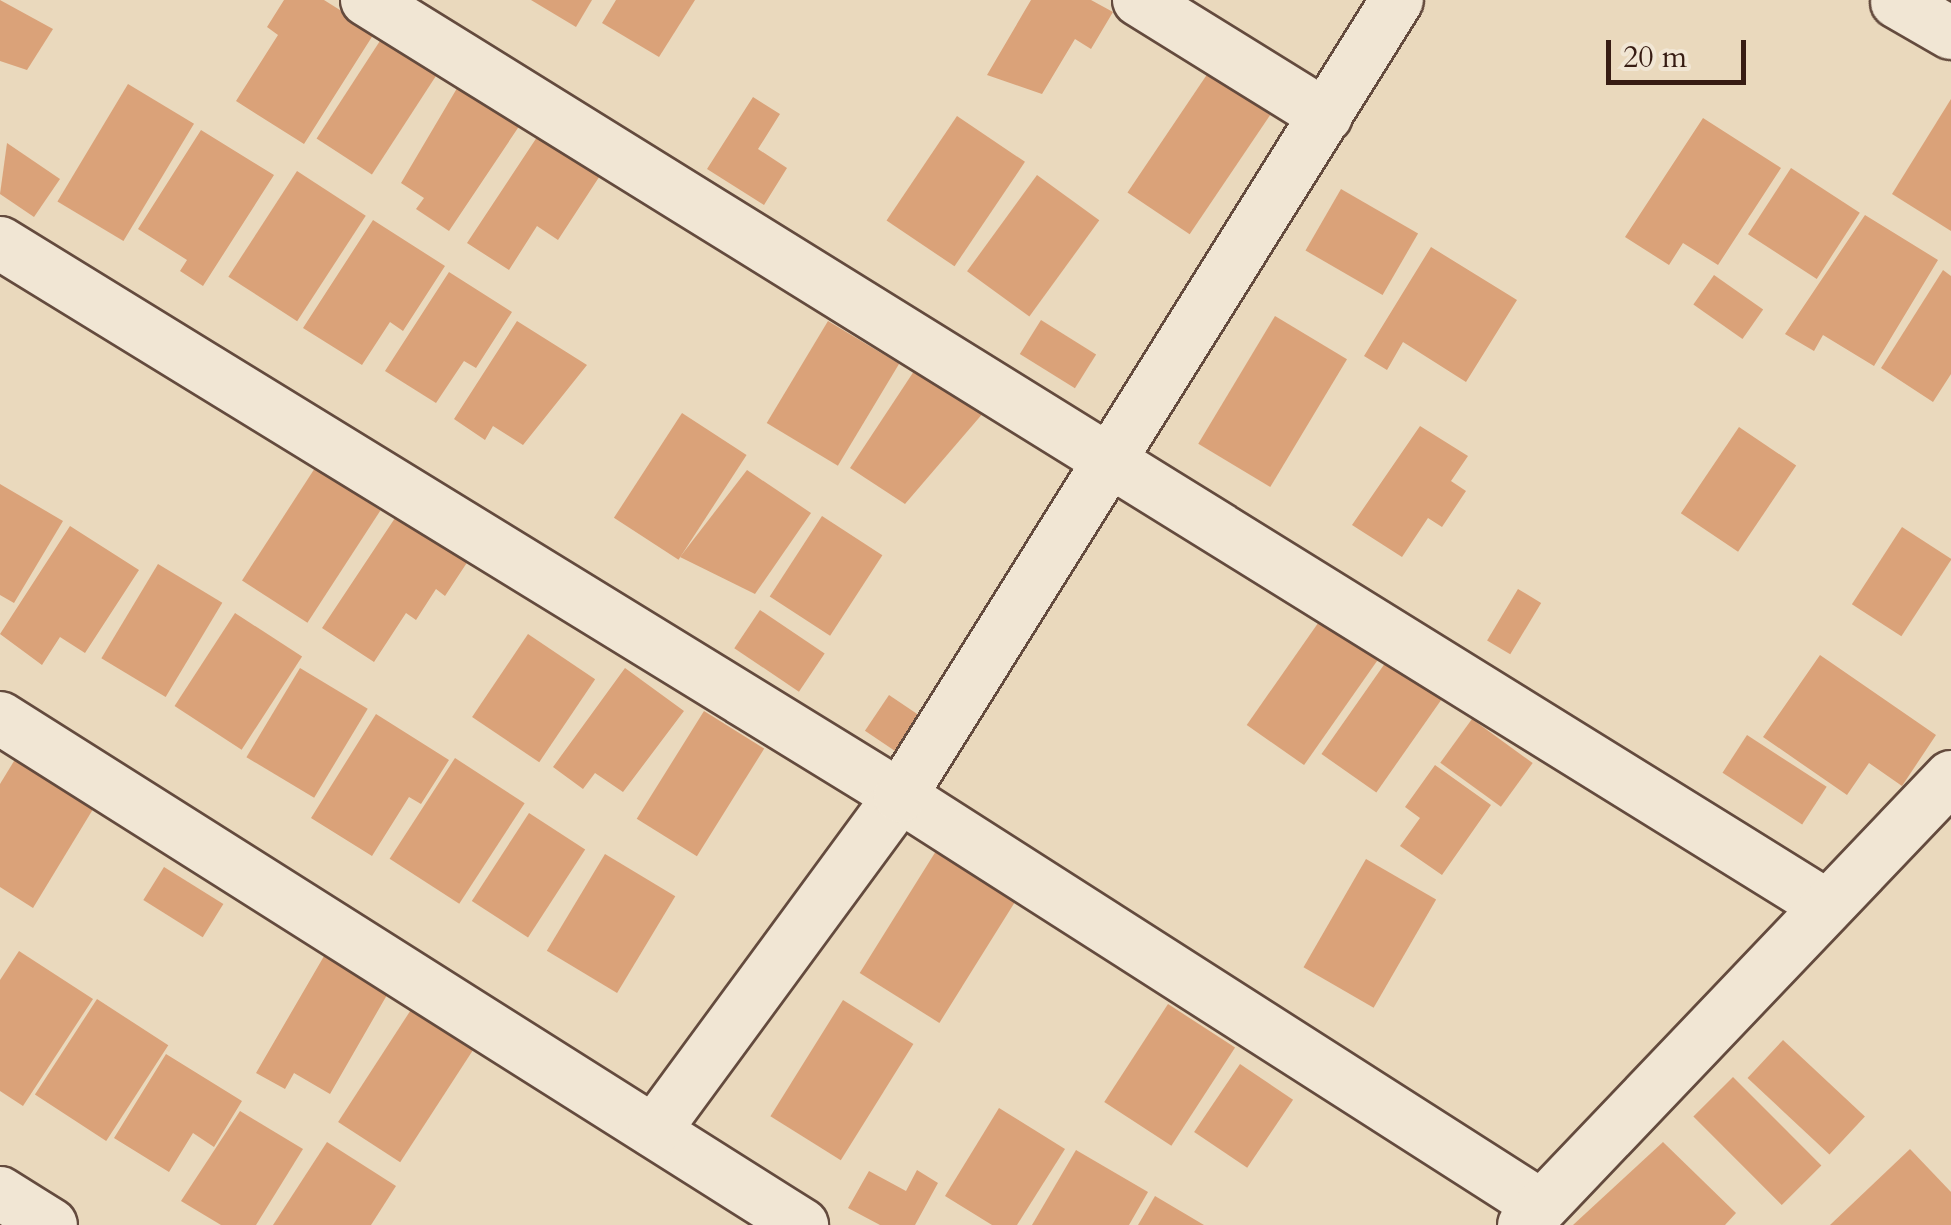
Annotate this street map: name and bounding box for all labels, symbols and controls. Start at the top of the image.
scale bar [1611,20,1751,82]
text: 20 m [1623,37,1687,78]

